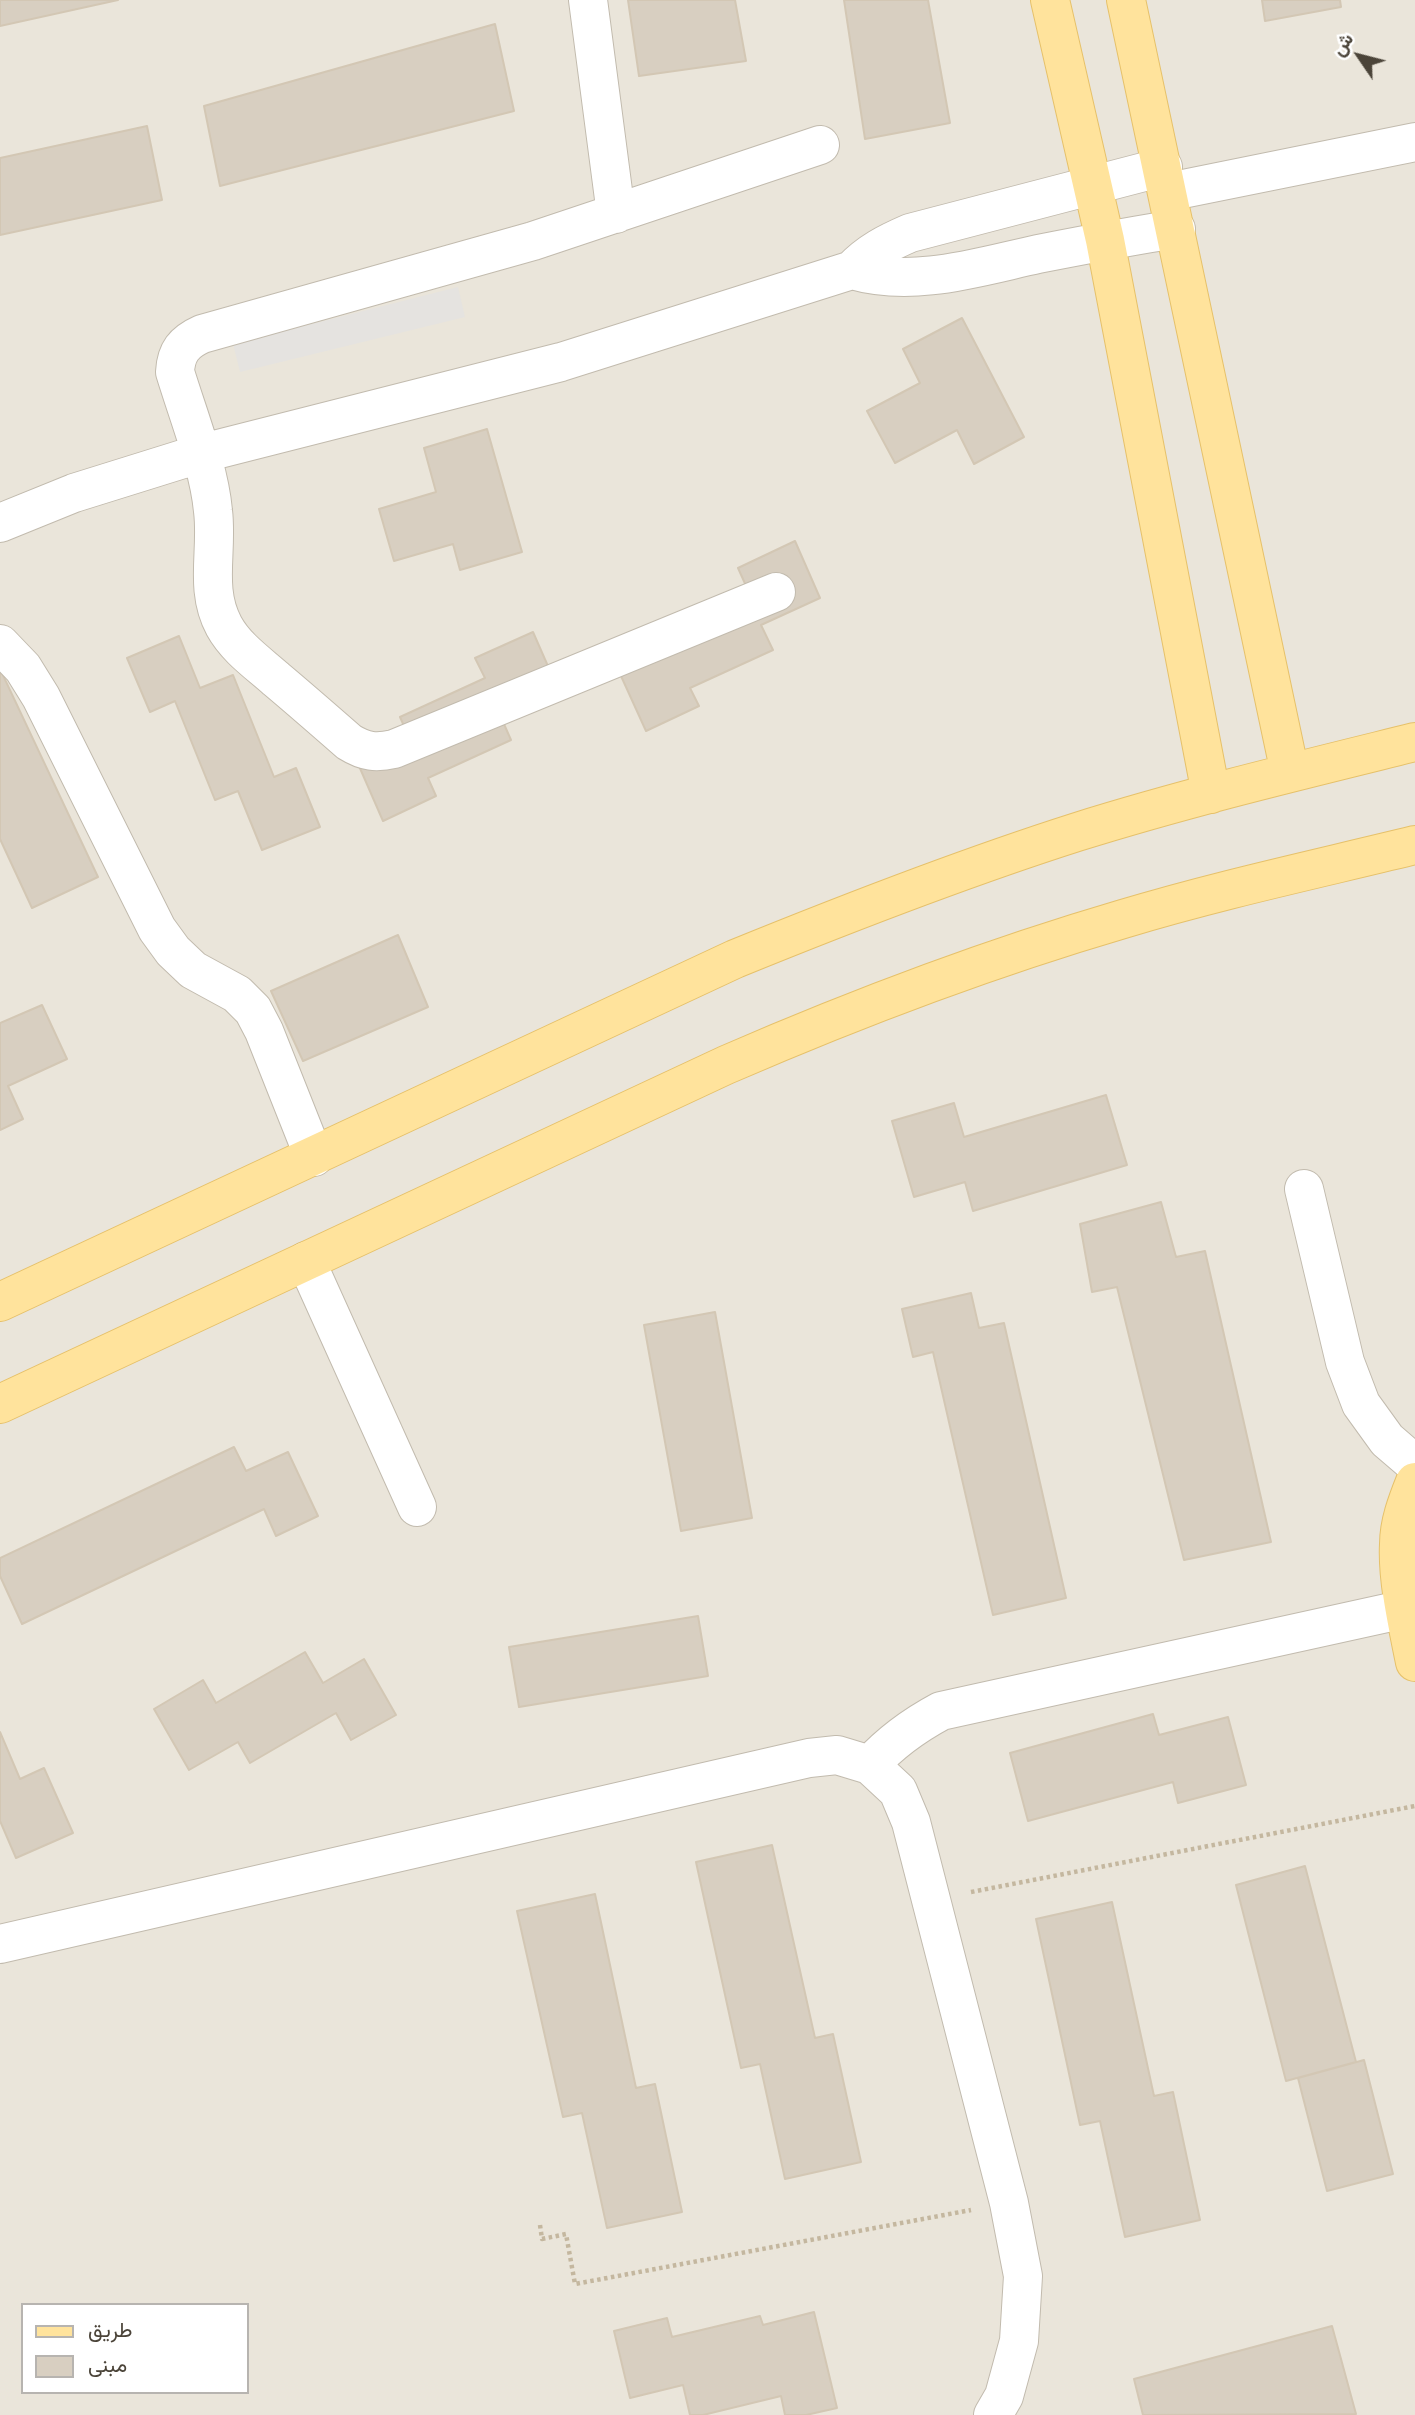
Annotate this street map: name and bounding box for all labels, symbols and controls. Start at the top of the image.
north arrow [1324,21,1394,91]
text: ش [1326,28,1357,60]
legend [21,2303,248,2394]
text: طريق [88,2317,133,2342]
text: مبنى [88,2352,127,2377]

